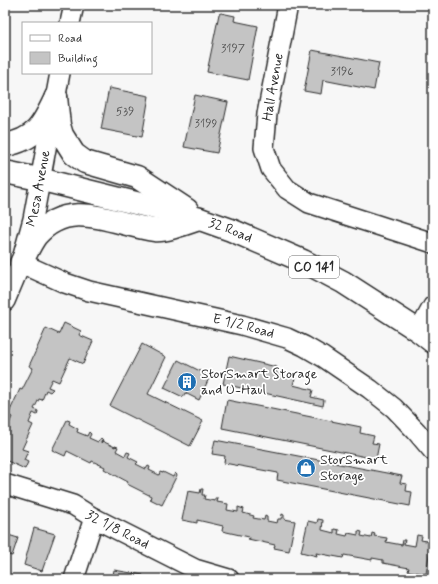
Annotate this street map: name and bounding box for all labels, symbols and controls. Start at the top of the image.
legend [22,22,152,74]
text: Road [58,31,82,47]
house number: 3197 [221,41,245,57]
text: Building [58,51,98,68]
street label: Hall Avenue [258,52,288,122]
house number: 3196 [330,64,354,80]
house number: 539 [116,104,134,120]
house number: 3199 [195,116,217,132]
street label: Mesa Avenue [22,148,55,229]
street label: 32 Road [206,214,255,247]
road number: CO 141 [289,256,339,278]
street label: E 1/2 Road [211,310,276,343]
place label: StorSmart Storage and U-Haul [201,365,318,399]
building icon: StorSmart Storage and U-Haul [176,371,198,393]
place label: StorSmart Storage [320,451,389,485]
shop icon: StorSmart Storage [295,457,317,479]
street label: 32 1/8 Road [82,506,152,553]

